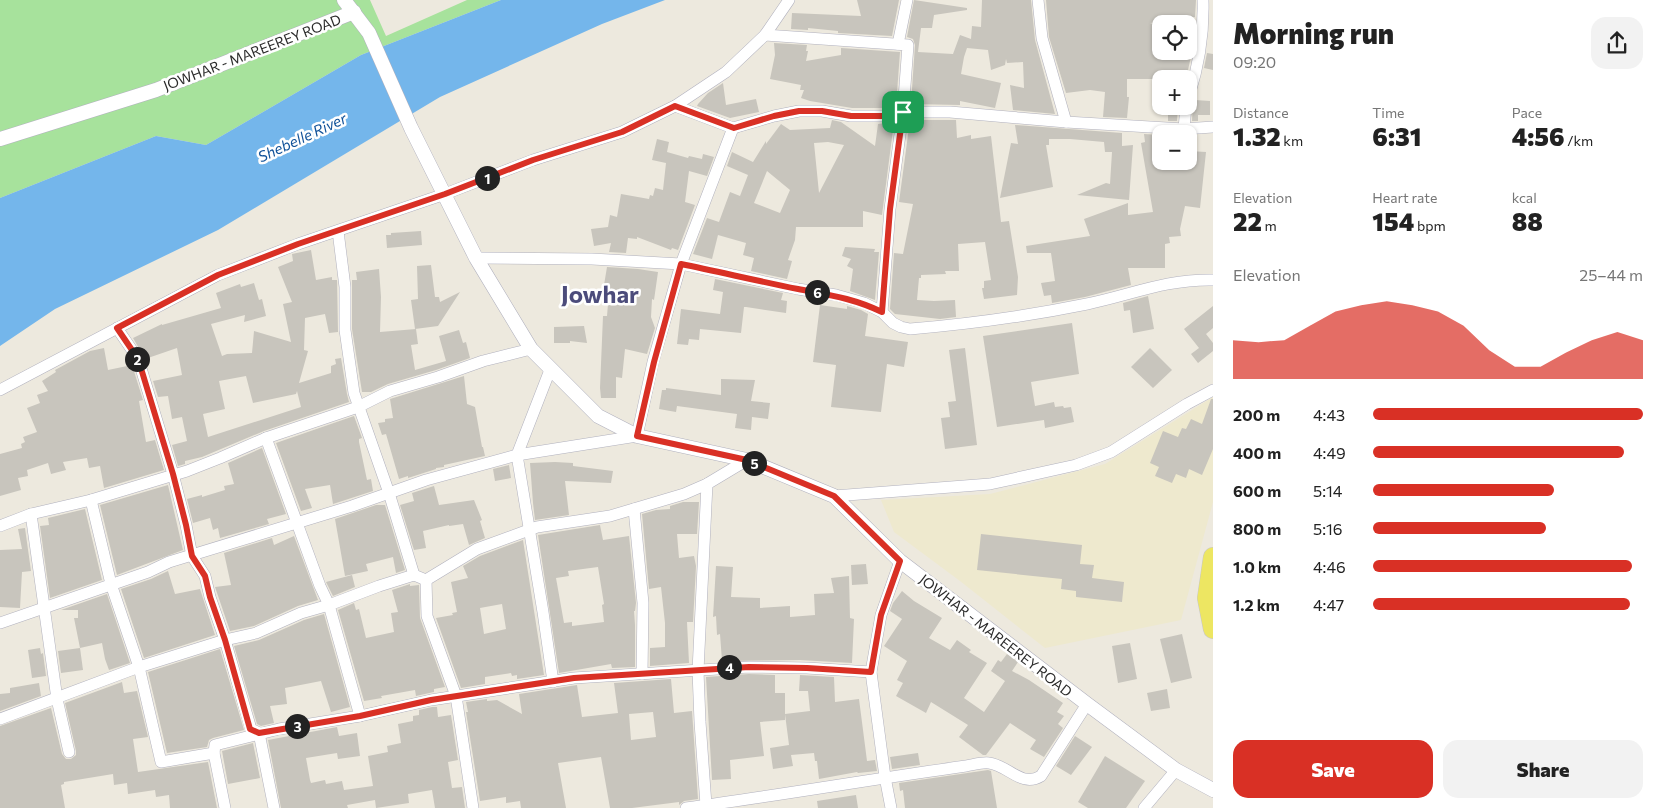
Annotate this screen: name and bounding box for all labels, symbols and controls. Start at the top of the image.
street label: JOWHAR - MAREEREY ROAD [161,10,343,94]
map controls [1152,15,1197,170]
button: locate [1152,15,1197,60]
text: Morning run [1233,16,1394,50]
button: share [1591,17,1643,69]
text: 09:20 [1233,52,1276,71]
button: + [1152,70,1197,115]
pin [882,91,924,133]
icon: arrive [889,98,917,126]
text: Distance [1233,104,1289,121]
text: Time [1372,104,1405,121]
text: Pace [1512,104,1542,121]
water label: Shebelle River [255,108,350,165]
text: 1.32 [1233,121,1281,151]
text: 6:31 [1372,121,1421,151]
text: 4:56 [1512,121,1564,151]
button: − [1152,125,1197,170]
text: km [1281,132,1303,149]
text: /km [1564,132,1593,149]
pin: 1 [474,166,500,190]
text: 1 [484,170,491,187]
text: Elevation [1233,189,1292,206]
text: Heart rate [1372,189,1437,206]
text: kcal [1512,189,1537,206]
text: 22 [1233,206,1262,236]
text: 154 [1372,206,1414,236]
text: 88 [1512,206,1543,236]
text: m [1262,217,1277,234]
text: bpm [1414,217,1446,234]
text: Elevation [1233,265,1301,284]
text: 25–44 m [1579,265,1643,284]
district label: Jowhar [561,279,639,308]
pin: 6 [804,280,830,304]
text: 6 [813,284,822,301]
pin: 2 [124,346,150,372]
text: 2 [134,351,141,368]
text: 200 m [1233,405,1280,424]
text: 4:43 [1313,405,1345,424]
text: 400 m [1233,443,1281,462]
text: 4:49 [1313,443,1346,462]
pin: 5 [742,450,766,476]
text: 5 [750,455,759,472]
text: 600 m [1233,481,1281,500]
text: 5:14 [1313,481,1342,500]
text: 800 m [1233,519,1281,538]
text: 5:16 [1313,519,1343,538]
text: 1.0 km [1233,557,1281,576]
text: 4:46 [1313,557,1346,576]
street label: JOWHAR - MAREEREY ROAD [916,570,1076,700]
text: 1.2 km [1233,595,1280,614]
text: 4:47 [1313,595,1344,614]
pin: 4 [716,654,742,680]
text: 4 [725,659,734,676]
pin: 3 [284,714,310,738]
text: 3 [293,718,302,735]
button: Save [1233,740,1433,798]
button: Share [1443,740,1643,798]

